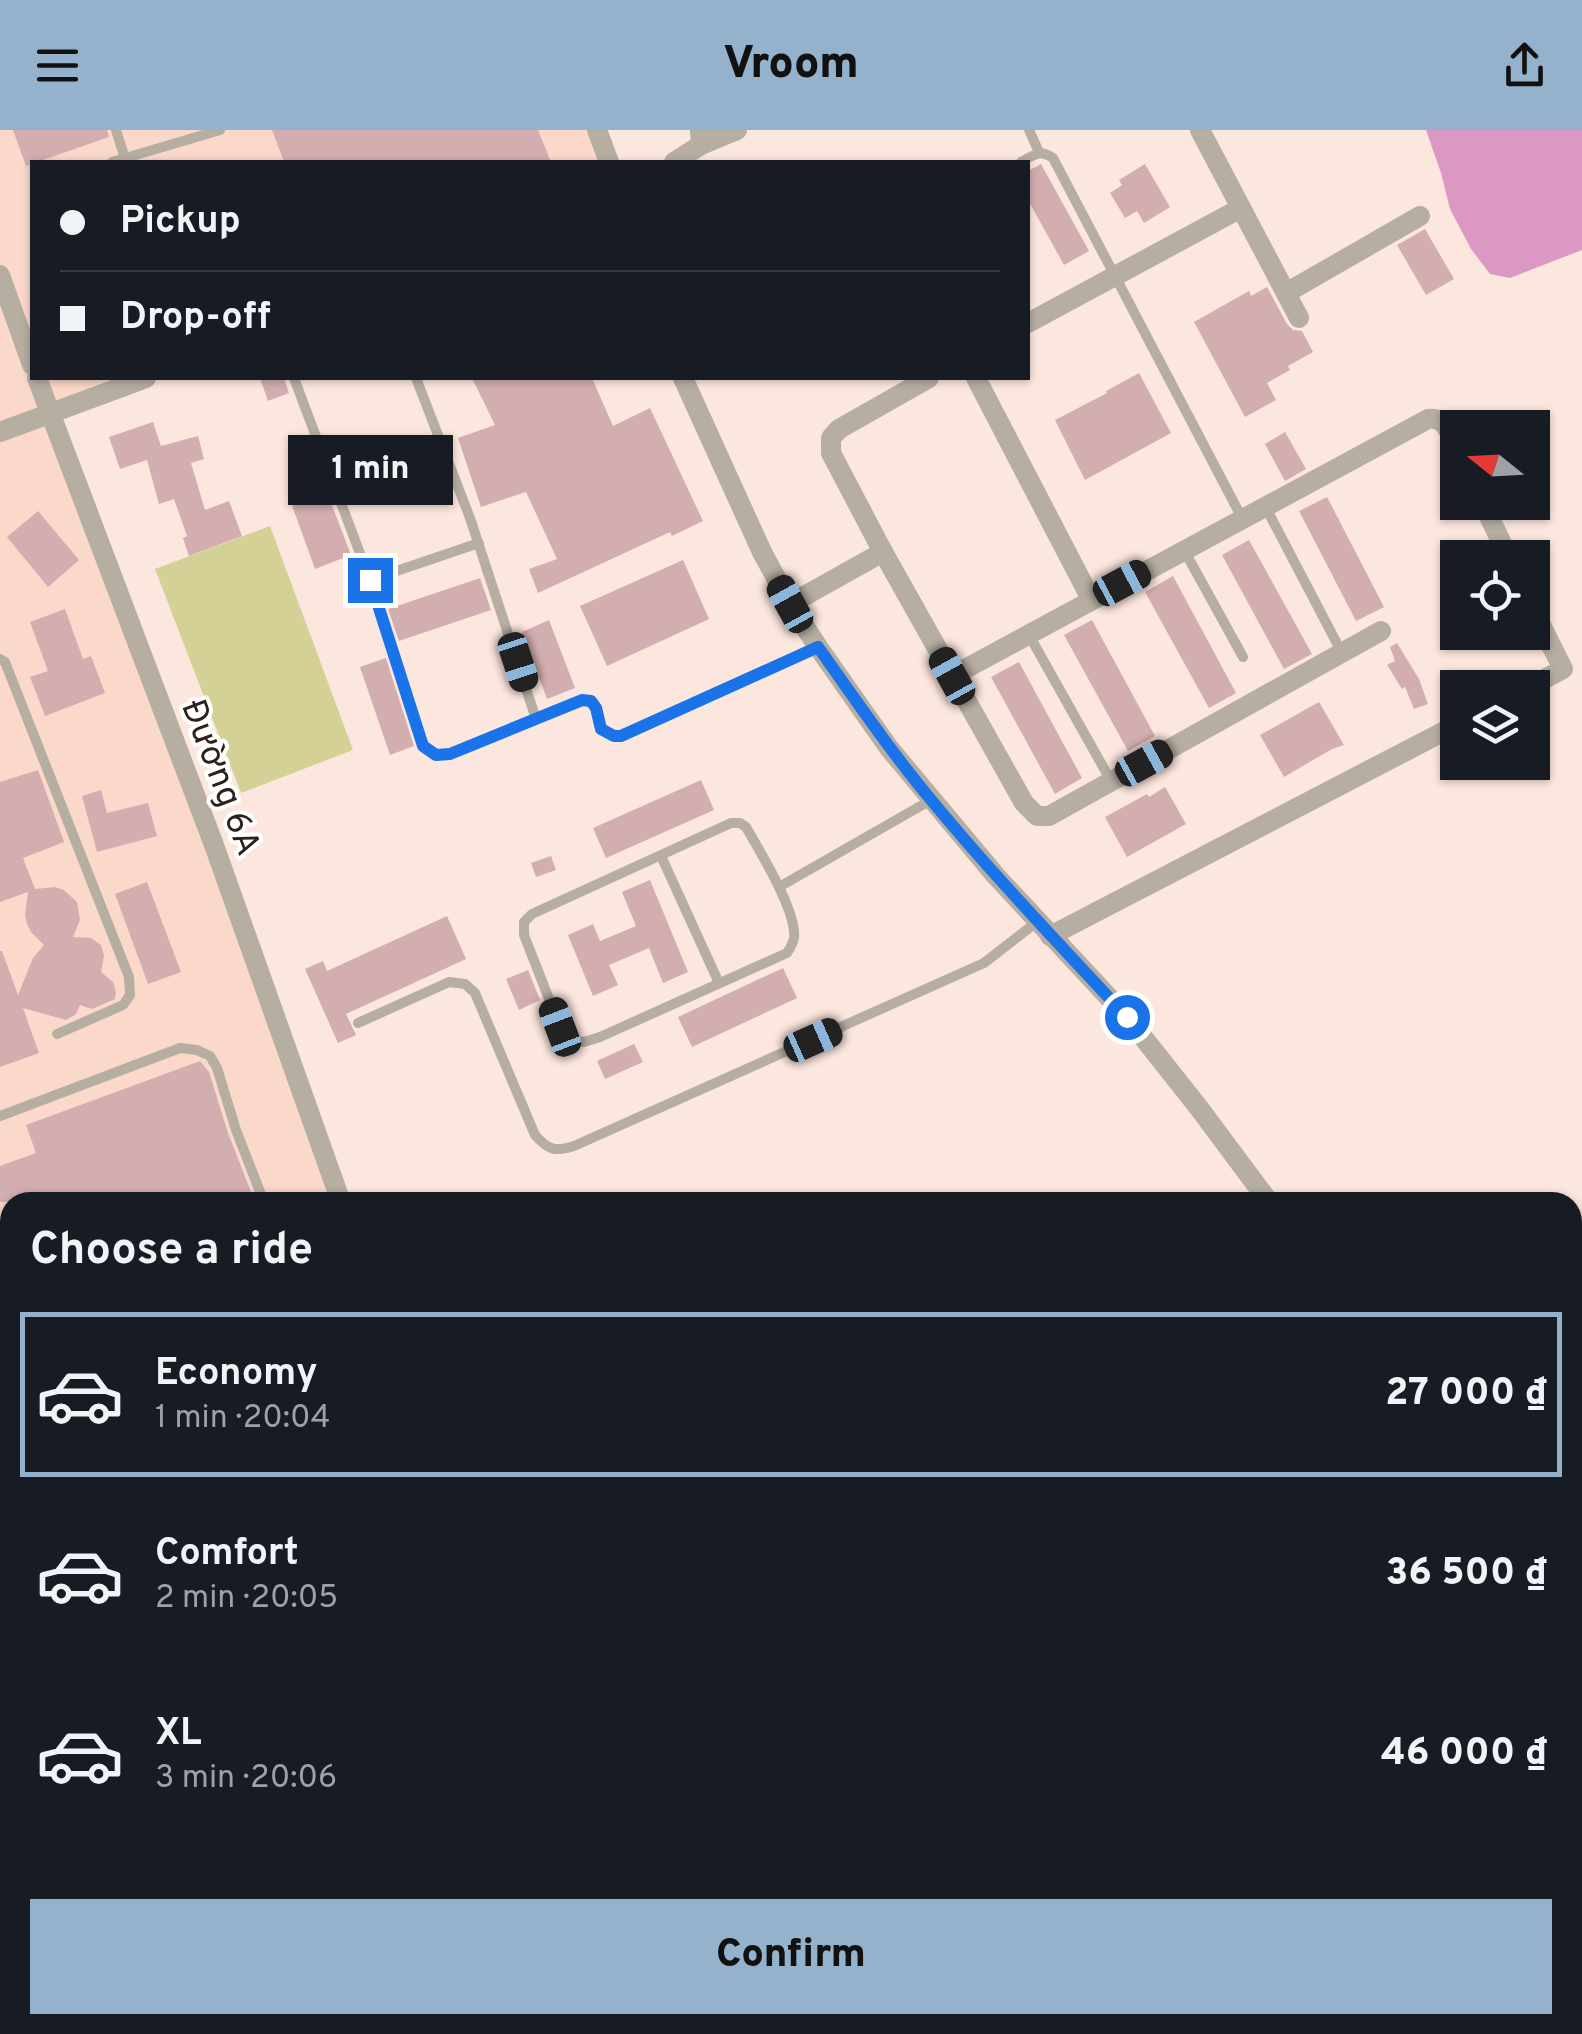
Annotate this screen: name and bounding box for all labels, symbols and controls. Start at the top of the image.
text: Vroom [723,37,859,94]
icon: menu [30,38,85,93]
icon: share [1497,38,1552,93]
text: Pickup [120,198,241,247]
text: Drop-off [120,294,271,343]
north arrow [1440,410,1550,520]
map controls [1440,410,1550,780]
callout: 1 min [288,435,452,505]
text: 1 min [331,450,410,490]
button: locate [1440,540,1550,650]
car [1088,556,1156,610]
route end [348,558,393,603]
car [762,570,818,638]
car [494,629,542,695]
car [924,642,980,710]
button: layers [1440,670,1550,780]
street label: Đường 6A [169,694,269,862]
car [1110,735,1178,791]
car [535,994,585,1060]
route start [1105,995,1150,1040]
car [779,1014,847,1066]
text: Choose a ride [30,1223,313,1280]
icon: car [35,1350,125,1440]
text: Economy [155,1350,317,1399]
text: 27 000 ₫ [1385,1370,1547,1419]
text: 1 min · 20:04 [155,1399,331,1439]
icon: car [35,1530,125,1620]
text: Comfort [155,1530,299,1579]
text: 36 500 ₫ [1385,1550,1547,1599]
text: 2 min · 20:05 [155,1579,338,1619]
icon: car [35,1710,125,1800]
text: XL [155,1710,202,1759]
text: 46 000 ₫ [1381,1730,1547,1779]
text: 3 min · 20:06 [155,1759,337,1799]
button: Confirm [30,1899,1552,2014]

